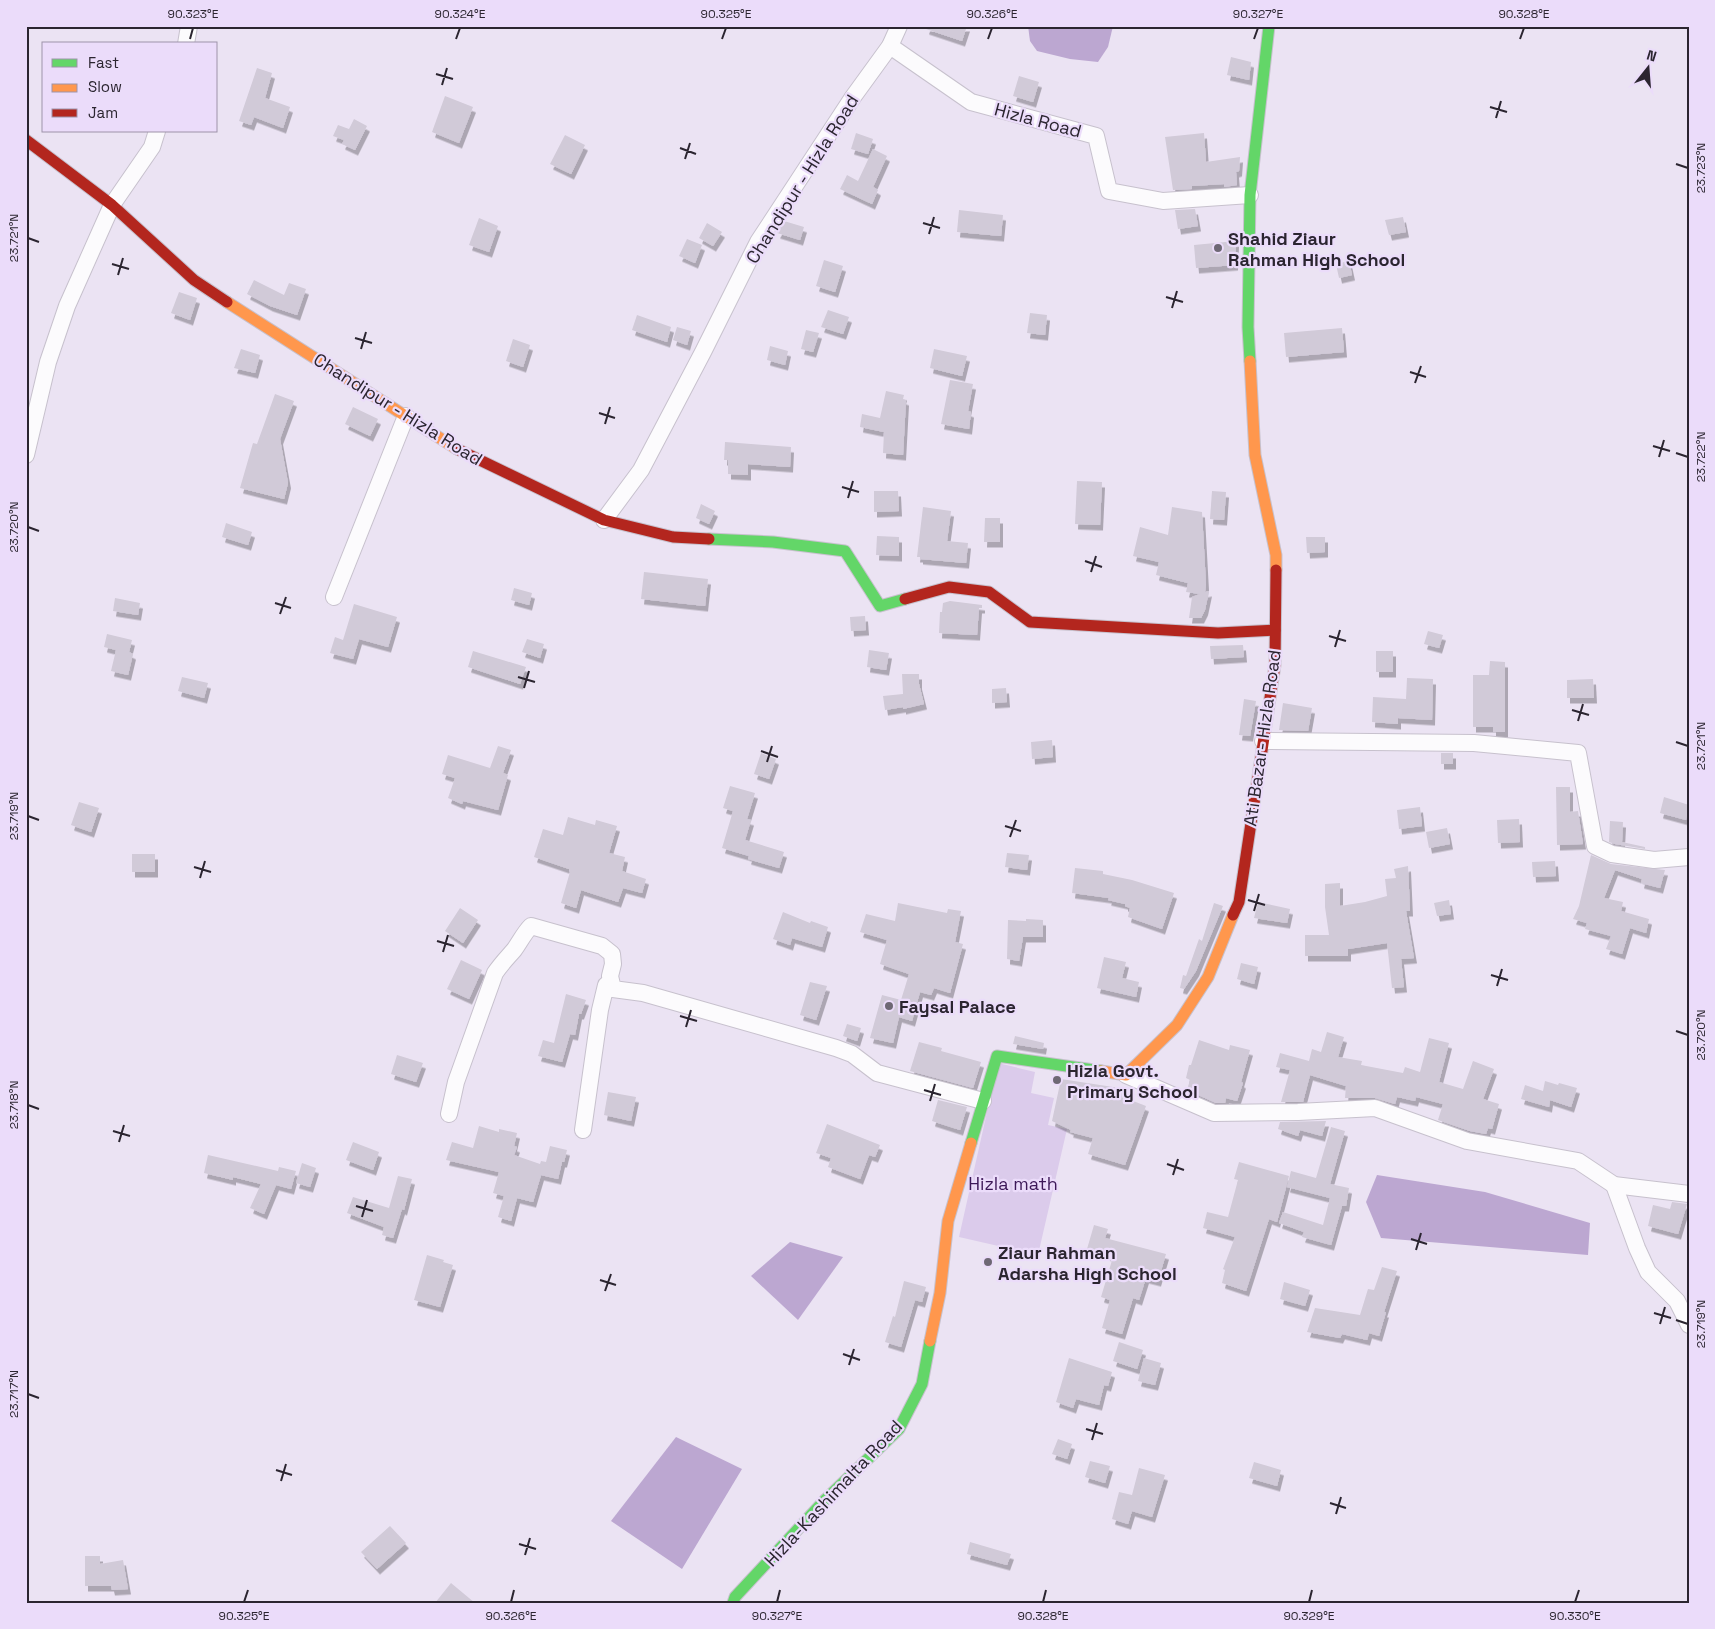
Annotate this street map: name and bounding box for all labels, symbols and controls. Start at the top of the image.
text: 90.323°E [168,6,219,22]
text: 90.324°E [435,6,486,22]
text: 90.325°E [701,6,752,22]
text: 90.326°E [966,6,1018,22]
text: 90.327°E [1233,6,1283,22]
text: 90.328°E [1498,6,1550,22]
legend [42,42,218,132]
north arrow [1622,42,1672,92]
text: N [1645,46,1659,66]
text: Fast [88,53,119,72]
text: Slow [88,77,122,96]
street label: Chandipur - Hizla Road [741,90,863,268]
street label: Hizla Road [992,97,1084,143]
text: Jam [88,103,118,122]
text: 23.723°N [1693,143,1709,193]
text: 23.721°N [6,214,22,262]
place label: Shahid Ziaur Rahman High School [1228,227,1405,271]
marker: Shahid Ziaur Rahman High School [1212,242,1224,254]
street label: Chandipur - Hizla Road [309,348,487,470]
text: 23.722°N [1693,432,1709,482]
text: 23.720°N [6,501,22,553]
street label: Ati Bazar- Hizla Road [1238,648,1286,828]
text: 23.721°N [1693,722,1709,770]
text: 23.719°N [6,792,22,840]
place label: Faysal Palace [899,995,1016,1018]
marker: Faysal Palace [883,1000,895,1012]
text: 23.720°N [1693,1009,1709,1061]
place label: Hizla Govt. Primary School [1067,1059,1198,1103]
marker: Hizla Govt. Primary School [1051,1074,1063,1086]
text: 23.718°N [6,1081,22,1129]
park label: Hizla math [968,1172,1058,1195]
place label: Ziaur Rahman Adarsha High School [998,1241,1177,1285]
marker: Ziaur Rahman Adarsha High School [982,1256,994,1268]
text: 23.719°N [1693,1300,1709,1348]
text: 23.717°N [6,1370,22,1418]
street label: Hizla-Kashimalta Road [759,1415,907,1571]
text: 90.325°E [219,1608,270,1624]
text: 90.326°E [485,1608,537,1624]
text: 90.327°E [752,1608,802,1624]
text: 90.328°E [1017,1608,1069,1624]
text: 90.329°E [1283,1608,1335,1624]
text: 90.330°E [1549,1608,1601,1624]

